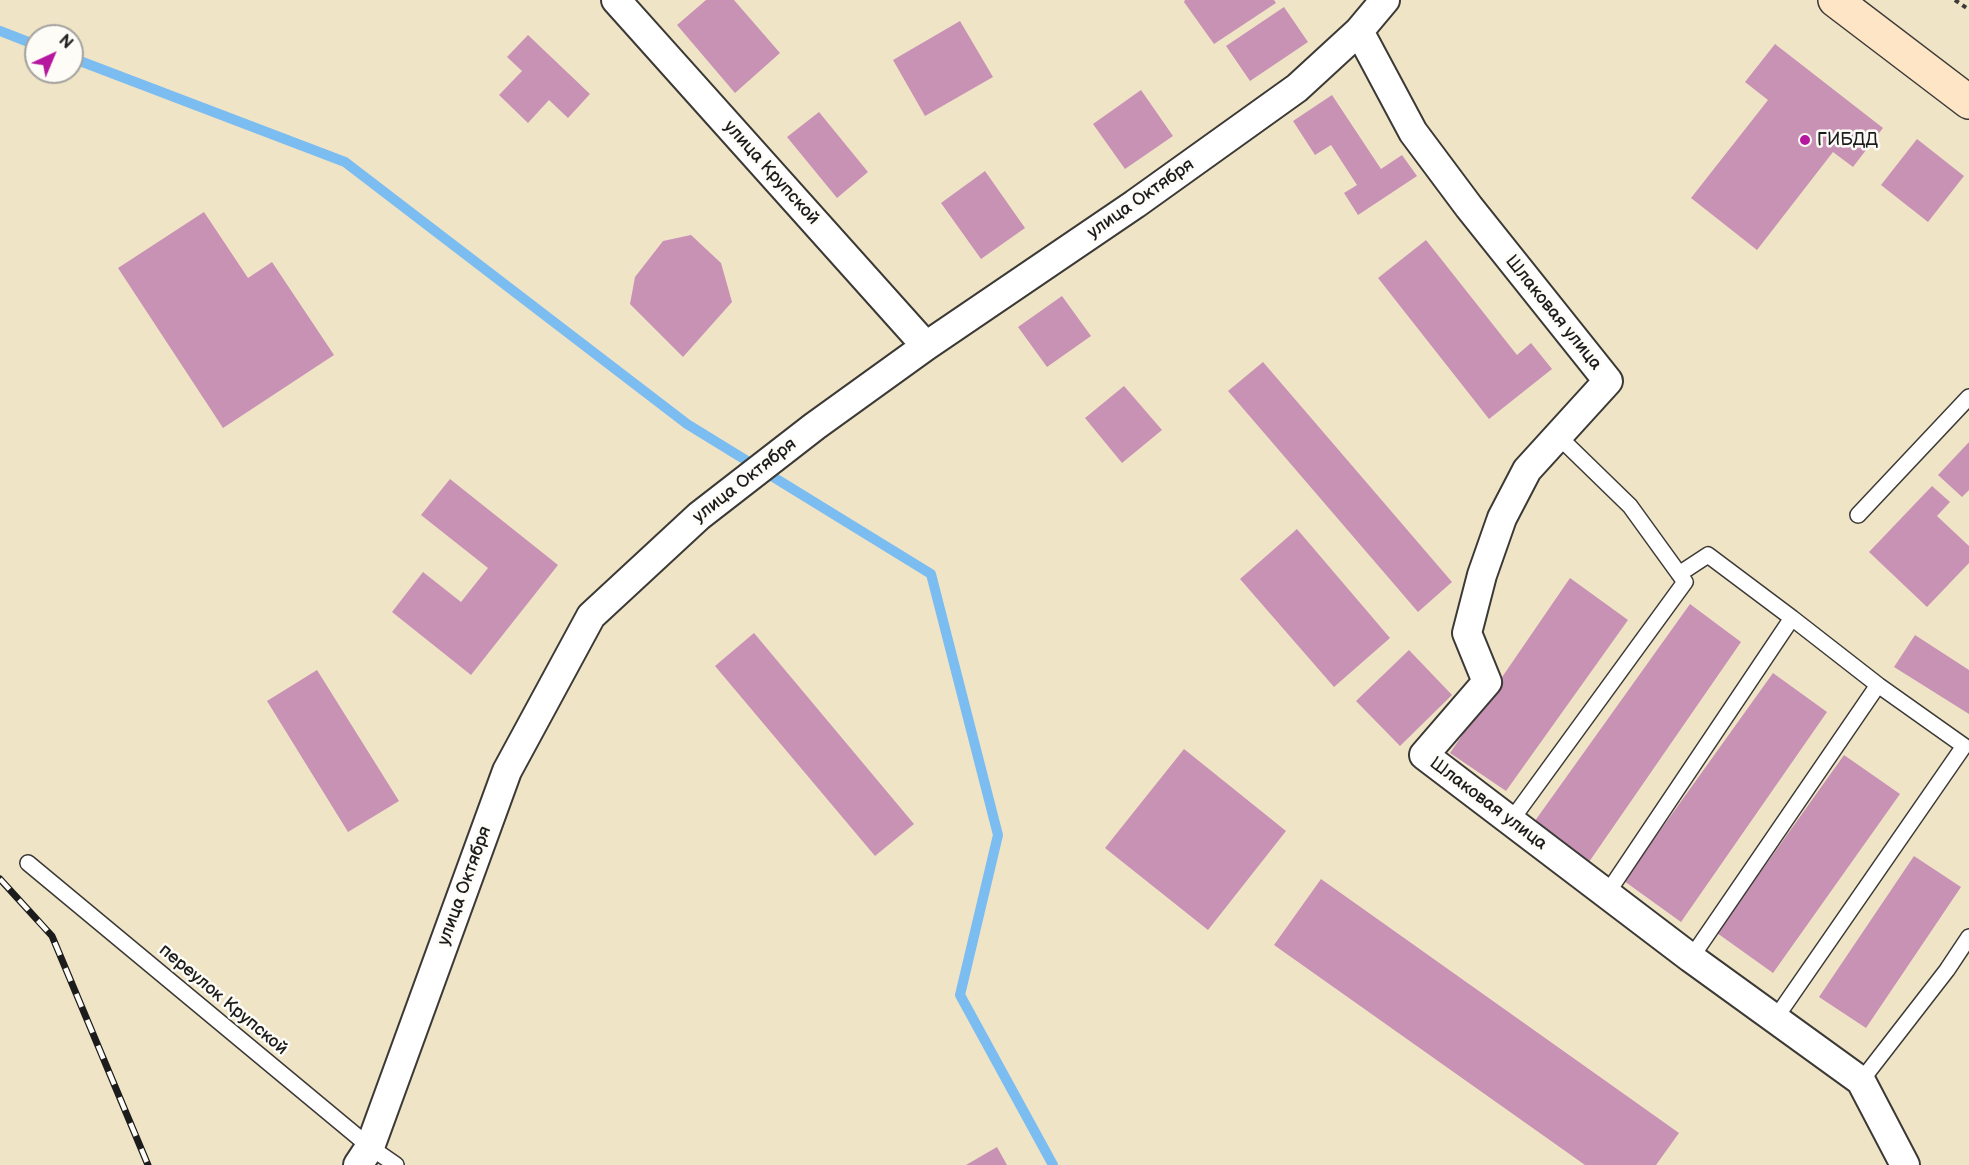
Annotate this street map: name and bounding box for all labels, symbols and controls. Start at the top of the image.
north arrow [24,24,84,84]
text: N [55,31,76,53]
street label: улица Крупской [719,116,823,230]
place label: ГИБДД [1817,129,1878,151]
marker: ГИБДД [1798,133,1812,147]
street label: улица Октября [1083,154,1199,244]
street label: Шлаковая улица [1500,251,1606,375]
street label: улица Октября [689,434,801,528]
street label: Шлаковая улица [1425,753,1551,855]
street label: улица Октября [433,823,497,949]
street label: переулок Крупской [154,940,292,1060]

